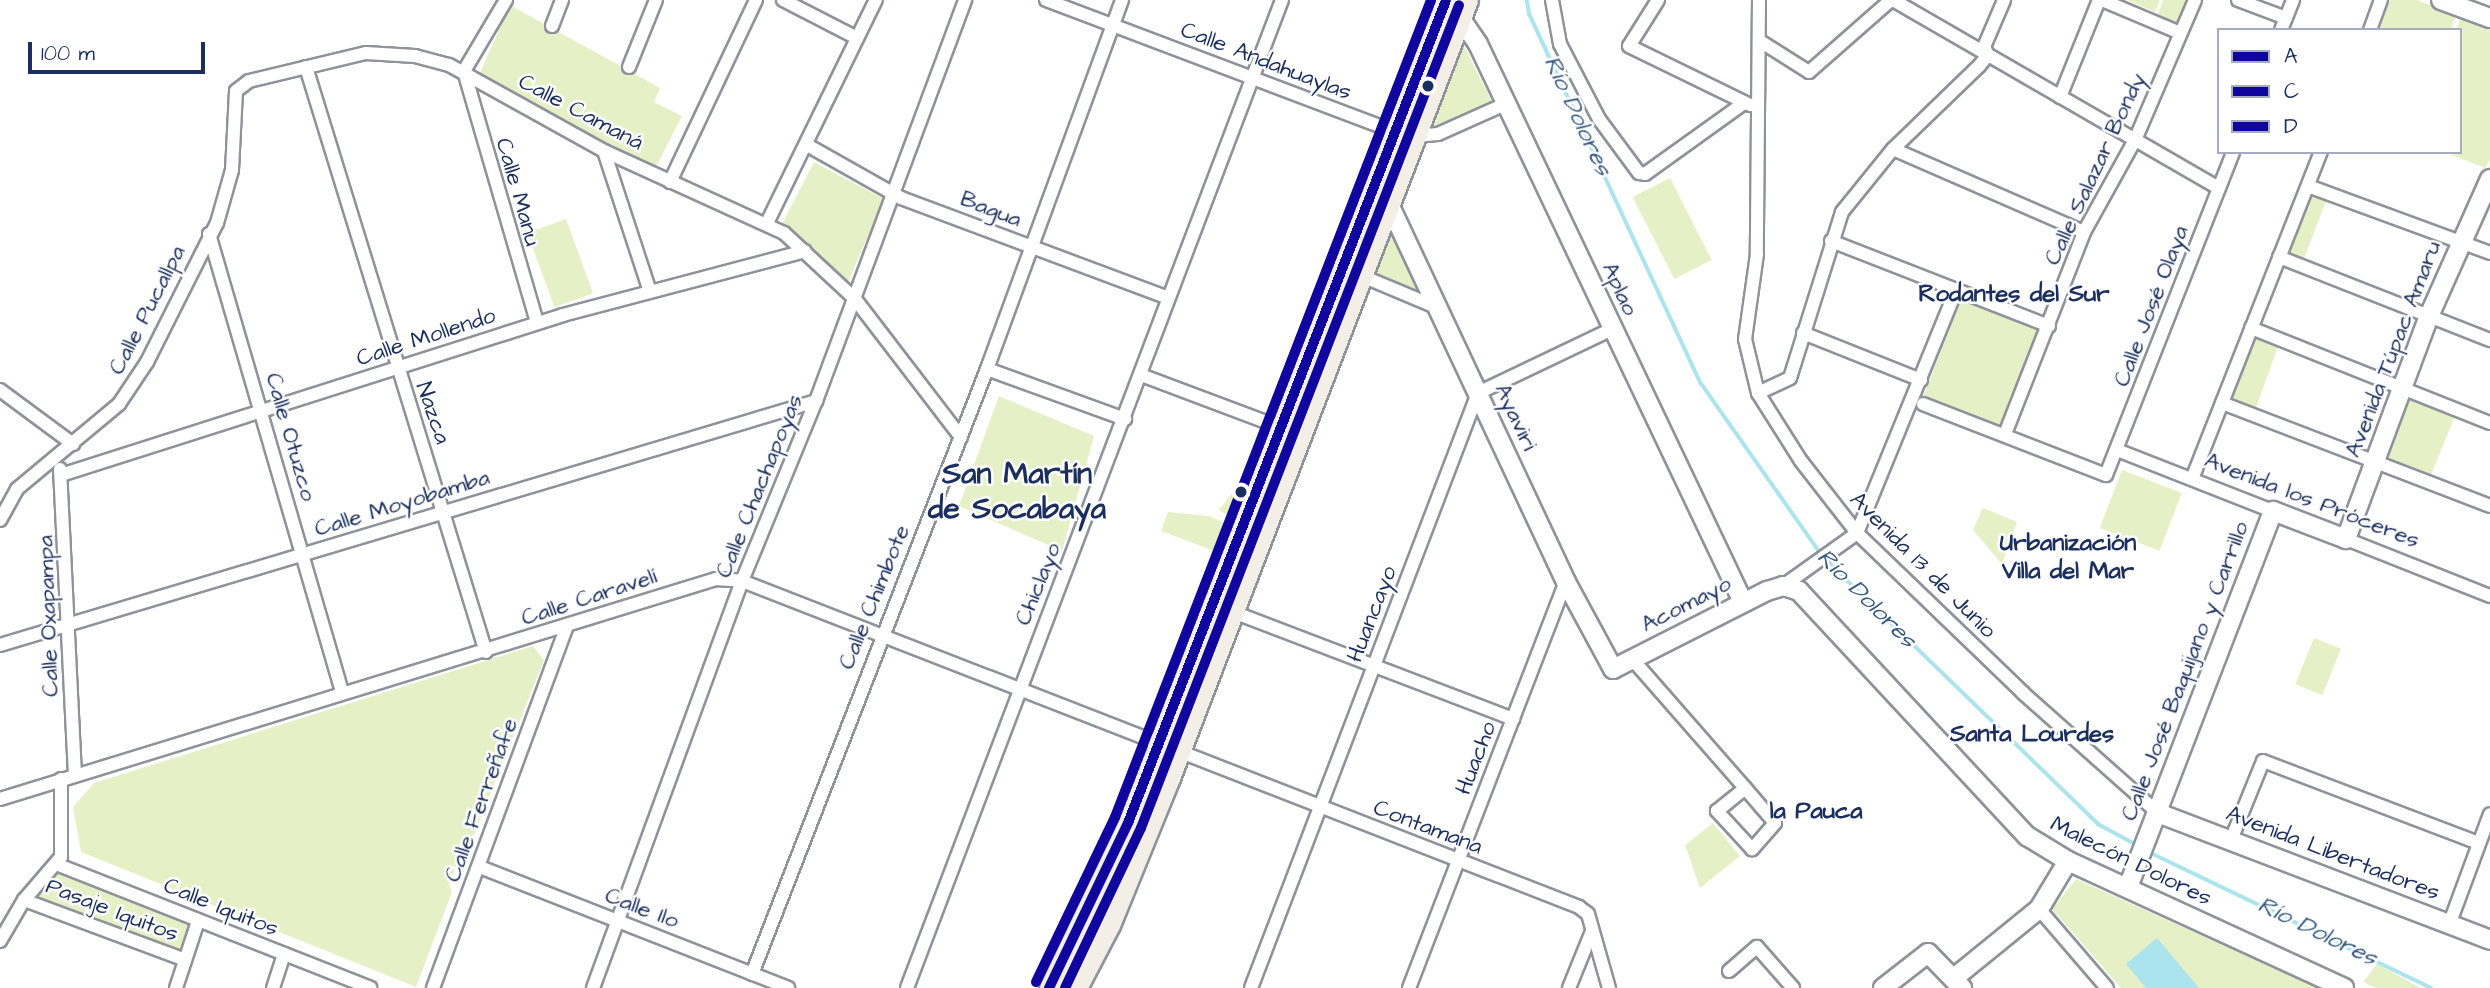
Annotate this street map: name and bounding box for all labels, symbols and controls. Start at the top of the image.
street label: Calle Andahuaylas [1177,16,1355,106]
scale bar [32,28,208,72]
legend [2217,28,2462,154]
text: 100 m [41,39,95,68]
text: A [2284,42,2297,71]
water label: Río Dolores [1537,52,1617,180]
street label: Calle Camaná [514,68,648,156]
street label: Calle Salazar Bondy [2038,69,2152,269]
text: C [2284,77,2299,106]
unlabelled marker [1421,79,1435,93]
text: D [2284,112,2298,141]
street label: Calle Manu [489,135,547,249]
street label: Bagua [957,185,1025,233]
street label: Calle José Olaya [2108,222,2194,390]
street label: Avenida Túpac Amaru [2339,237,2447,461]
street label: Calle Pucallpa [103,241,191,379]
street label: Aplao [1596,258,1644,320]
district label: Rodantes del Sur [1919,281,2109,309]
street label: Calle Mollendo [353,302,499,372]
street label: Calle Otuzco [260,370,322,504]
street label: Nazca [410,378,456,448]
street label: Ayaviri [1489,379,1543,455]
street label: Calle Chachapoyas [710,390,808,582]
street label: Avenida los Próceres [2201,446,2423,554]
district label: San Martín de Socabaya [928,456,1106,526]
street label: Calle Moyobamba [311,463,493,543]
unlabelled marker [1234,485,1248,499]
street label: Avenida 13 de Junio [1844,486,2002,644]
street label: Calle José Baquijano y Carrillo [2115,517,2255,825]
street label: Calle Chimbote [832,521,916,673]
district label: Urbanización Villa del Mar [2000,530,2136,586]
street label: Calle Oxapampa [31,535,65,697]
street label: Chiclayo [1009,539,1067,629]
water label: Río Dolores [1810,543,1922,655]
street label: Calle Caravelí [518,562,660,632]
street label: Huancayo [1341,562,1403,666]
street label: Acomayo [1636,570,1736,638]
street label: Calle Ferreñafe [439,714,523,886]
street label: Huacho [1449,717,1503,799]
district label: Santa Lourdes [1950,721,2114,749]
street label: Contamana [1370,794,1486,860]
district label: la Pauca [1770,798,1862,826]
street label: Avenida Libertadores [2222,800,2444,906]
street label: Malecón Dolores [2046,810,2216,912]
street label: Pasaje Iquitos [42,872,182,948]
street label: Calle Iquitos [160,872,282,942]
street label: Calle Ilo [601,881,683,935]
water label: Río Dolores [2253,891,2381,973]

